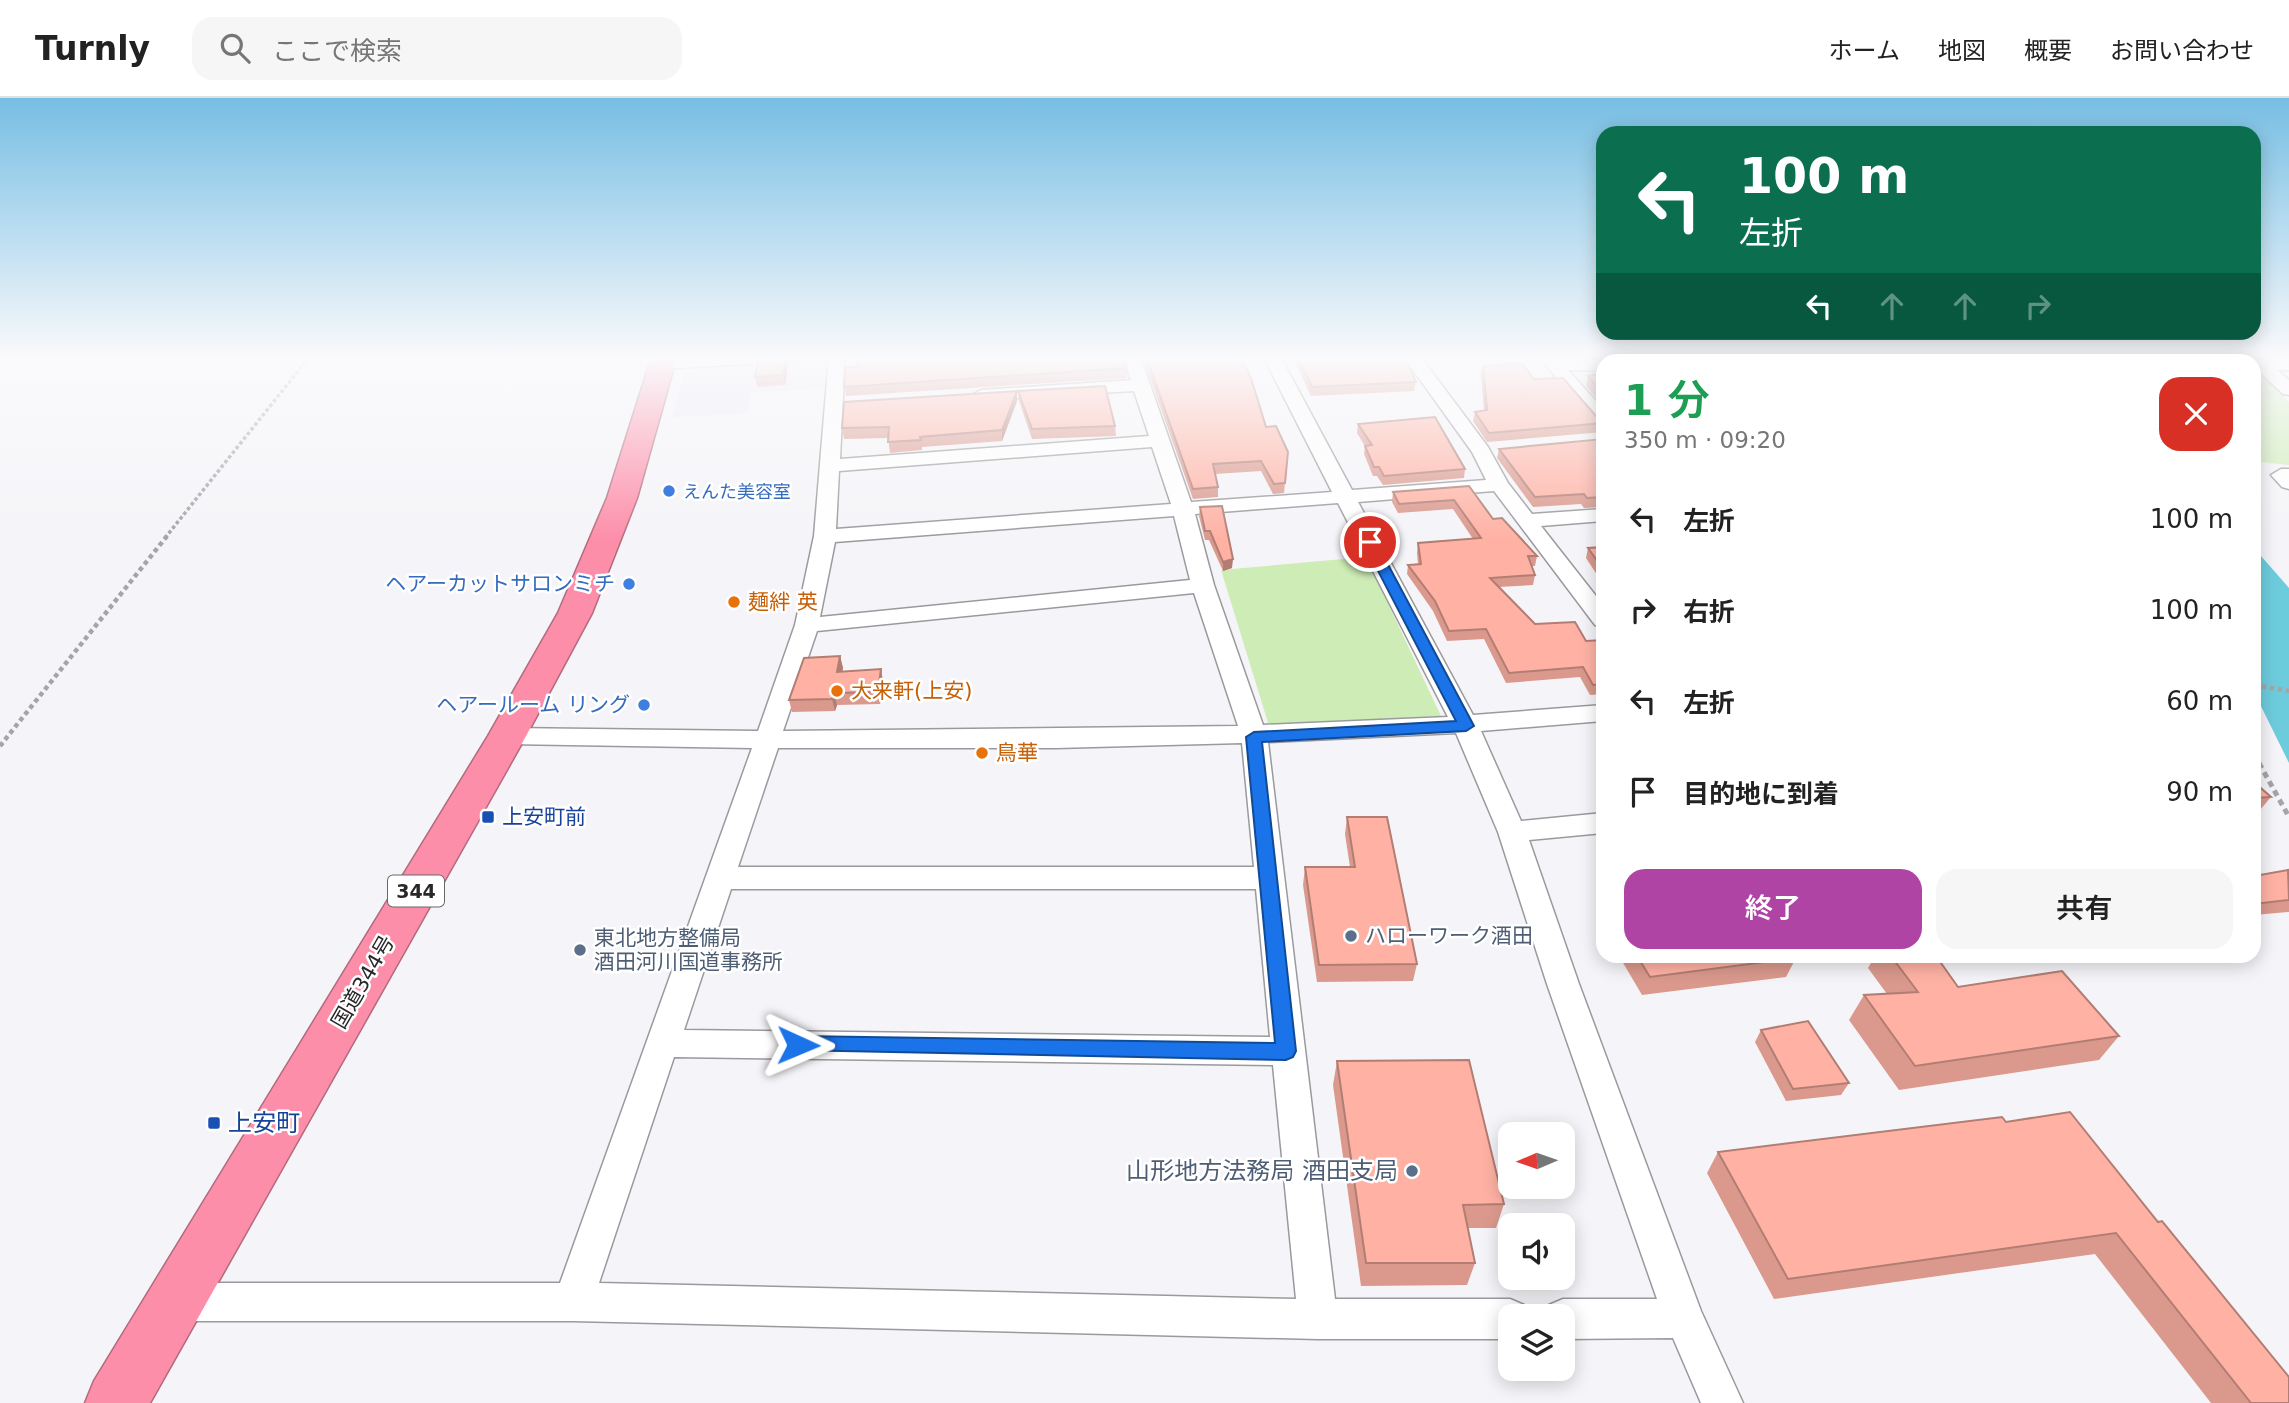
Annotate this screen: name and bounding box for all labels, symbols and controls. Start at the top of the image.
search box [192,17,682,80]
text: Turnly [35,29,150,68]
icon: search [216,29,254,67]
text: ここで検索 [272,36,402,66]
text: ホーム [1829,37,1900,65]
text: 地図 [1938,37,1986,65]
text: 概要 [2024,37,2072,65]
text: お問い合わせ [2110,37,2254,65]
text: 100 m [1739,148,1909,205]
icon: left [1624,154,1715,245]
text: 左折 [1739,214,1803,252]
icon: left [1800,287,1838,325]
icon: ahead [1873,287,1911,325]
icon: ahead [1946,287,1984,325]
icon: right [2019,287,2057,325]
text: 1 分 [1624,376,1710,425]
button: close [2159,377,2233,451]
text: 350 m · 09:20 [1624,427,1786,453]
place label: えんた美容室 [683,481,791,502]
marker: えんた美容室 [661,483,677,499]
icon: left [1624,500,1662,538]
text: 100 m [2150,504,2233,534]
text: 左折 [1683,506,1735,536]
pin [1340,512,1400,572]
icon: arrive [1351,523,1389,561]
place label: ヘアーカットサロンミチ [385,572,615,596]
marker: ヘアーカットサロンミチ [621,576,637,592]
place label: 麺絆 英 [748,590,818,614]
icon: right [1624,591,1662,629]
marker: 麺絆 英 [726,594,742,610]
text: 100 m [2150,595,2233,625]
text: 右折 [1683,597,1735,627]
place label: 大来軒(上安) [851,679,972,703]
icon: left [1624,682,1662,720]
marker: 大来軒(上安) [829,683,845,699]
text: 60 m [2166,686,2233,716]
text: 左折 [1683,688,1735,718]
place label: ヘアールーム リング [436,693,630,717]
marker: ヘアールーム リング [636,697,652,713]
place label: 鳥華 [996,741,1038,765]
marker: 鳥華 [974,745,990,761]
icon: arrive [1624,773,1662,811]
text: 90 m [2166,777,2233,807]
text: 目的地に到着 [1683,779,1839,809]
place label: 上安町前 [502,805,586,829]
marker: 上安町前 [480,809,496,825]
button: 終了 [1624,869,1922,949]
button: 共有 [1936,869,2233,949]
road number: 344 [388,876,444,906]
place label: ハローワーク酒田 [1365,924,1533,948]
place label: 東北地方整備局 酒田河川国道事務所 [594,926,783,974]
marker: ハローワーク酒田 [1343,928,1359,944]
street label: 国道344号 [327,931,399,1033]
marker: 東北地方整備局 酒田河川国道事務所 [572,942,588,958]
position arrow [761,1008,835,1082]
place label: 上安町 [228,1109,300,1137]
marker: 上安町 [206,1115,222,1131]
north arrow [1498,1122,1575,1199]
map controls [1498,1122,1575,1381]
place label: 山形地方法務局 酒田支局 [1126,1157,1398,1185]
marker: 山形地方法務局 酒田支局 [1404,1163,1420,1179]
button: sound [1498,1213,1575,1290]
button: layers [1498,1304,1575,1381]

